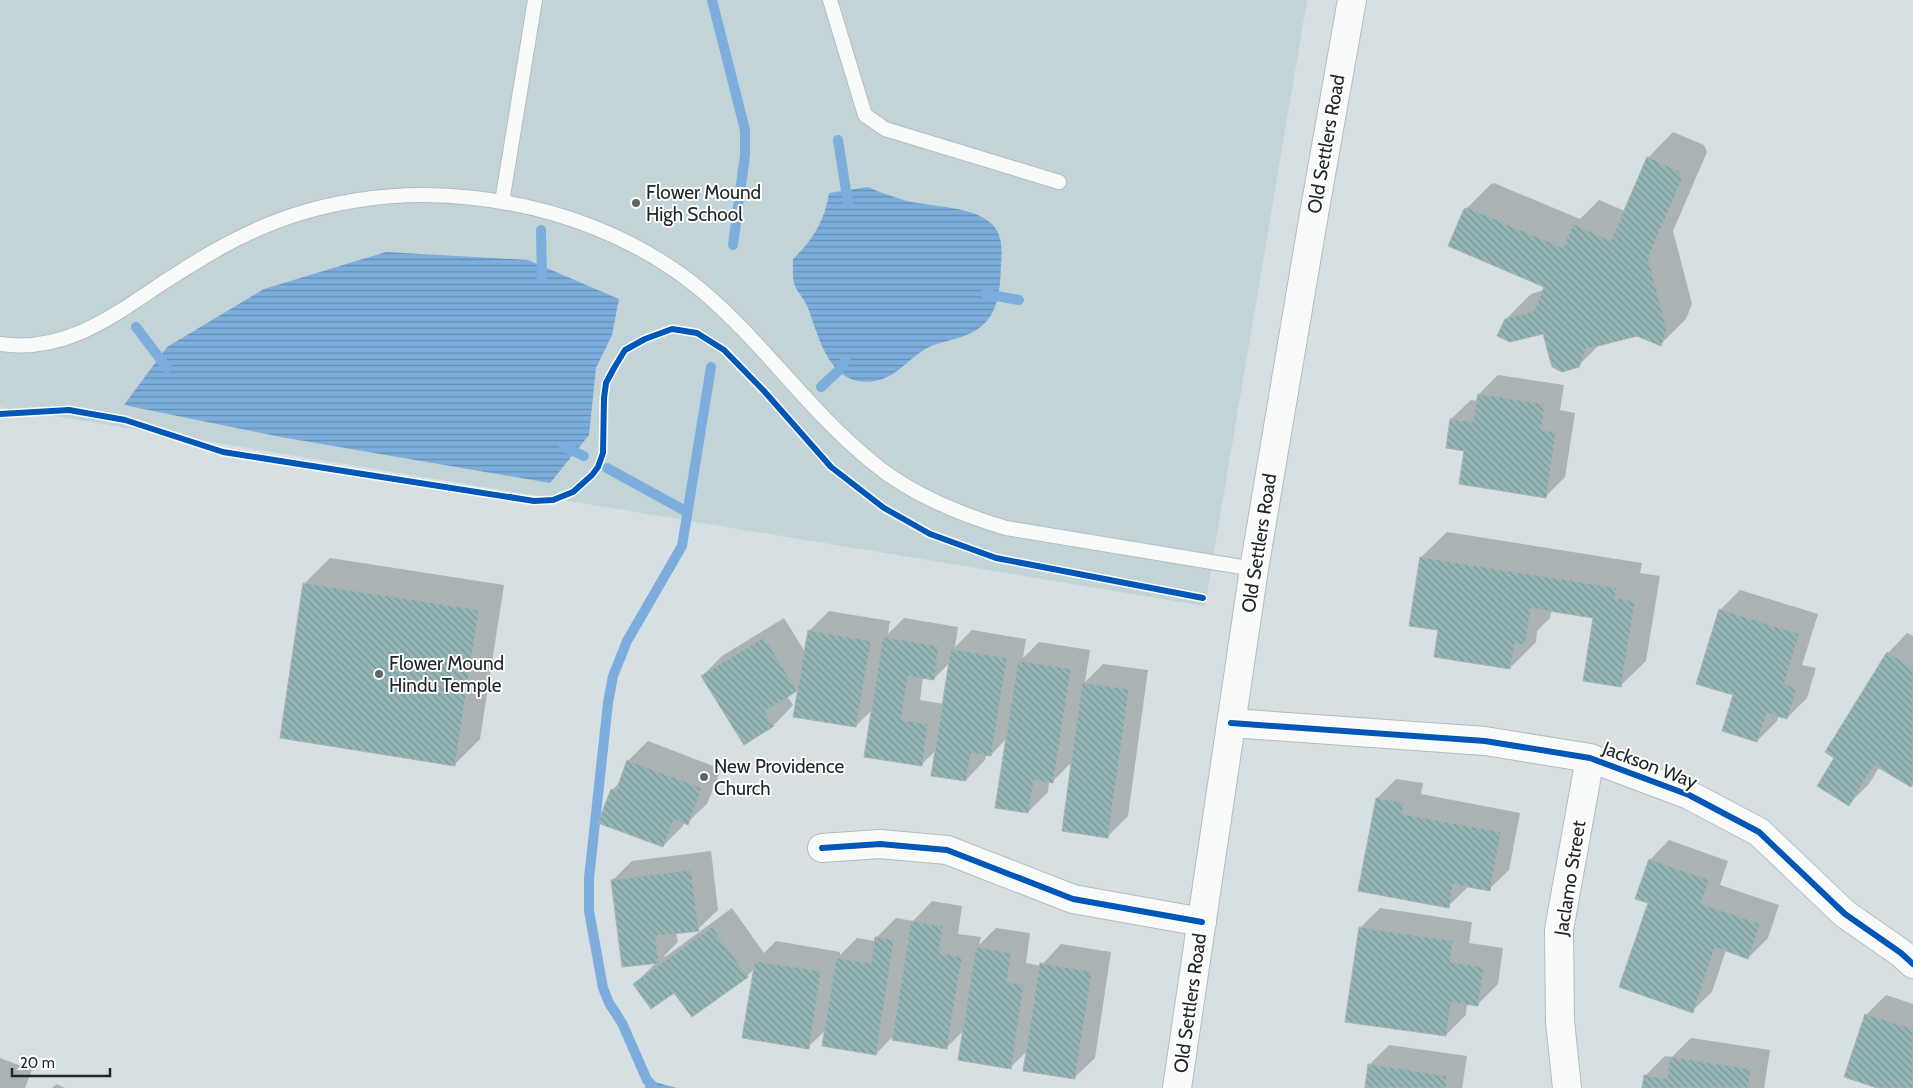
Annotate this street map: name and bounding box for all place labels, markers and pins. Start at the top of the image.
place label: Flower Mound High School [646,181,761,226]
marker: Flower Mound High School [630,197,642,209]
place label: Flower Mound Hindu Temple [389,652,504,697]
marker: Flower Mound Hindu Temple [373,668,385,680]
place label: New Providence Church [714,755,844,800]
marker: New Providence Church [698,771,710,783]

